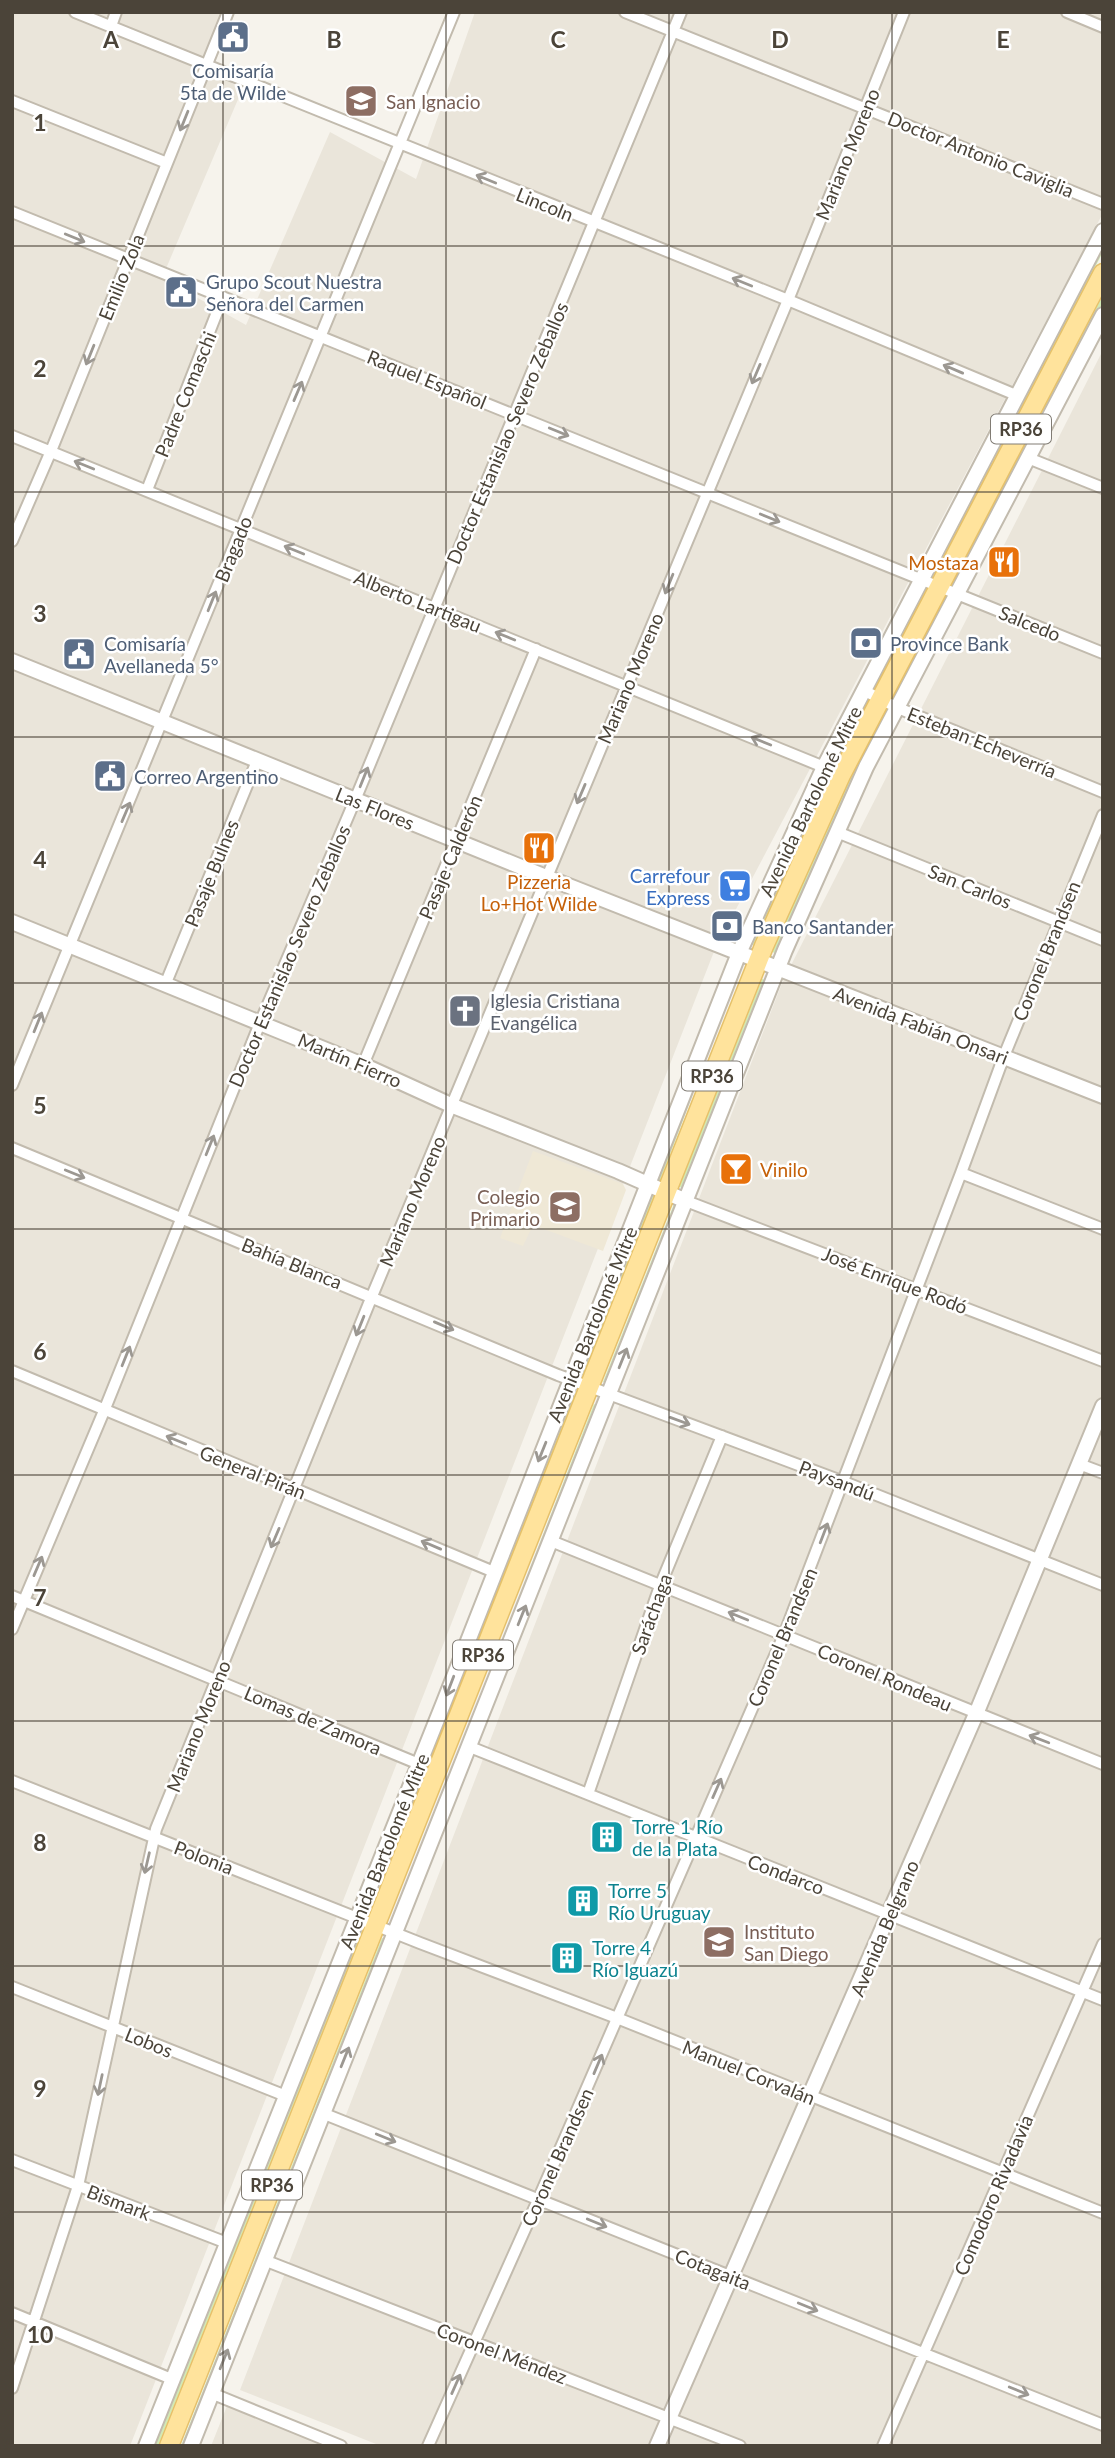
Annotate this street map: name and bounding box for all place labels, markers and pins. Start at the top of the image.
public building icon: Comisaría 5ta de Wilde [214,18,252,56]
place label: Comisaría 5ta de Wilde [180,59,286,104]
school or university icon: San Ignacio [342,82,380,120]
place label: San Ignacio [386,90,480,113]
place label: Grupo Scout Nuestra Señora del Carmen [206,270,382,315]
public building icon: Grupo Scout Nuestra Señora del Carmen [162,273,200,311]
restaurant icon: Mostaza [985,543,1023,581]
place label: Mostaza [908,551,979,574]
bank icon: Province Bank [847,624,885,662]
place label: Comisaría Avellaneda 5° [104,632,219,677]
place label: Province Bank [890,632,1009,655]
public building icon: Comisaría Avellaneda 5° [60,635,98,673]
public building icon: Correo Argentino [91,757,129,795]
place label: Correo Argentino [134,765,279,788]
restaurant icon: Pizzeria Lo+Hot Wilde [520,829,558,867]
place label: Carrefour Express [630,864,710,909]
supermarket icon: Carrefour Express [716,867,754,905]
place label: Pizzeria Lo+Hot Wilde [481,870,597,915]
bank icon: Banco Santander [708,907,746,945]
place label: Banco Santander [752,915,893,938]
place label: Iglesia Cristiana Evangélica [490,989,620,1034]
church icon: Iglesia Cristiana Evangélica [446,992,484,1030]
bar icon: Vinilo [717,1150,755,1188]
place label: Vinilo [760,1158,808,1181]
place label: Colegio Primario [470,1185,540,1230]
school or university icon: Colegio Primario [546,1188,584,1226]
place label: Torre 1 Río de la Plata [632,1815,723,1860]
building icon: Torre 1 Río de la Plata [588,1818,626,1856]
place label: Torre 5 Río Uruguay [608,1879,711,1924]
building icon: Torre 5 Río Uruguay [564,1882,602,1920]
place label: Instituto San Diego [744,1920,828,1965]
school or university icon: Instituto San Diego [700,1923,738,1961]
place label: Torre 4 Río Iguazú [592,1936,678,1981]
building icon: Torre 4 Río Iguazú [548,1939,586,1977]

